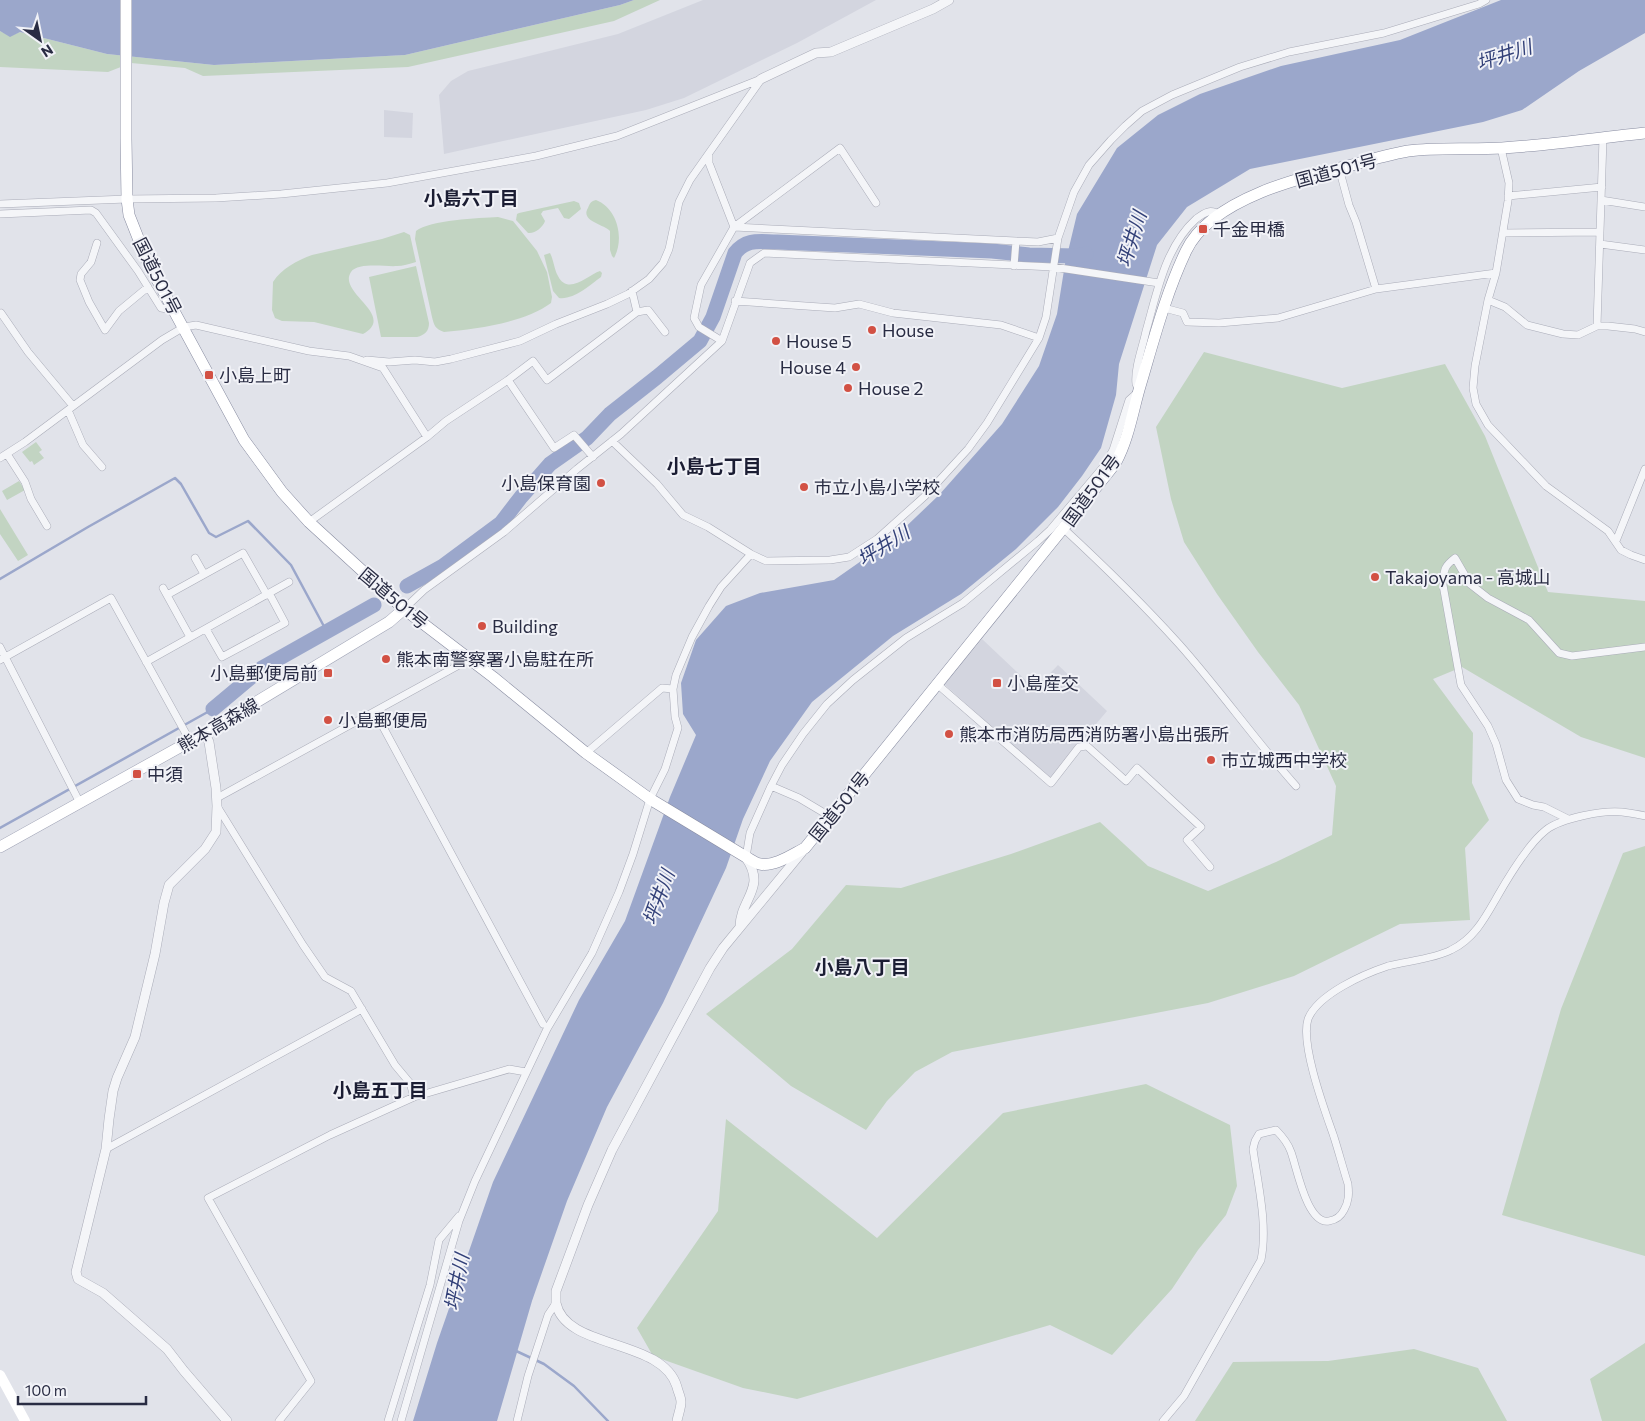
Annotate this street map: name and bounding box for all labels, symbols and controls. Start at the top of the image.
north arrow [15,15,65,65]
water label: 坪井川 [1473,34,1537,74]
text: N [38,41,56,61]
street label: 国道501号 [1293,149,1379,191]
district label: 小島六丁目 [423,186,519,209]
water label: 坪井川 [1112,206,1151,270]
place label: 千金甲橋 [1213,218,1285,240]
marker: 千金甲橋 [1197,223,1209,235]
street label: 国道501号 [129,234,187,318]
place label: House [882,319,934,341]
marker: House [866,324,878,336]
place label: House 5 [786,330,852,352]
marker: House 5 [770,335,782,347]
place label: House 4 [780,356,846,378]
marker: House 4 [850,361,862,373]
place label: 小島上町 [219,364,291,386]
marker: 小島上町 [203,369,215,381]
place label: House 2 [858,377,923,399]
marker: House 2 [842,382,854,394]
street label: 国道501号 [1057,450,1125,530]
district label: 小島七丁目 [666,454,762,477]
place label: 小島保育園 [501,472,591,494]
place label: 市立小島小学校 [814,476,940,498]
marker: 小島保育園 [595,477,607,489]
marker: 市立小島小学校 [798,481,810,493]
water label: 坪井川 [853,519,915,570]
street label: 国道501号 [355,563,433,633]
place label: Takajoyama - 高城山 [1385,566,1551,588]
marker: Takajoyama - 高城山 [1369,571,1381,583]
place label: Building [492,615,558,637]
marker: Building [476,620,488,632]
place label: 熊本南警察署小島駐在所 [396,648,594,670]
marker: 熊本南警察署小島駐在所 [380,653,392,665]
place label: 小島郵便局前 [210,662,318,684]
marker: 小島郵便局前 [322,667,334,679]
place label: 小島産交 [1007,672,1079,694]
marker: 小島産交 [991,677,1003,689]
street label: 熊本高森線 [174,693,262,757]
place label: 小島郵便局 [338,709,428,731]
marker: 小島郵便局 [322,714,334,726]
place label: 熊本市消防局西消防署小島出張所 [959,723,1229,745]
marker: 熊本市消防局西消防署小島出張所 [943,728,955,740]
place label: 市立城西中学校 [1221,749,1347,771]
marker: 市立城西中学校 [1205,754,1217,766]
place label: 中須 [147,763,183,785]
street label: 国道501号 [804,767,874,845]
marker: 中須 [131,768,143,780]
water label: 坪井川 [637,864,679,928]
district label: 小島八丁目 [814,955,910,978]
district label: 小島五丁目 [332,1078,428,1101]
water label: 坪井川 [439,1250,473,1312]
scale bar [18,1374,145,1406]
text: 100 m [25,1381,67,1399]

